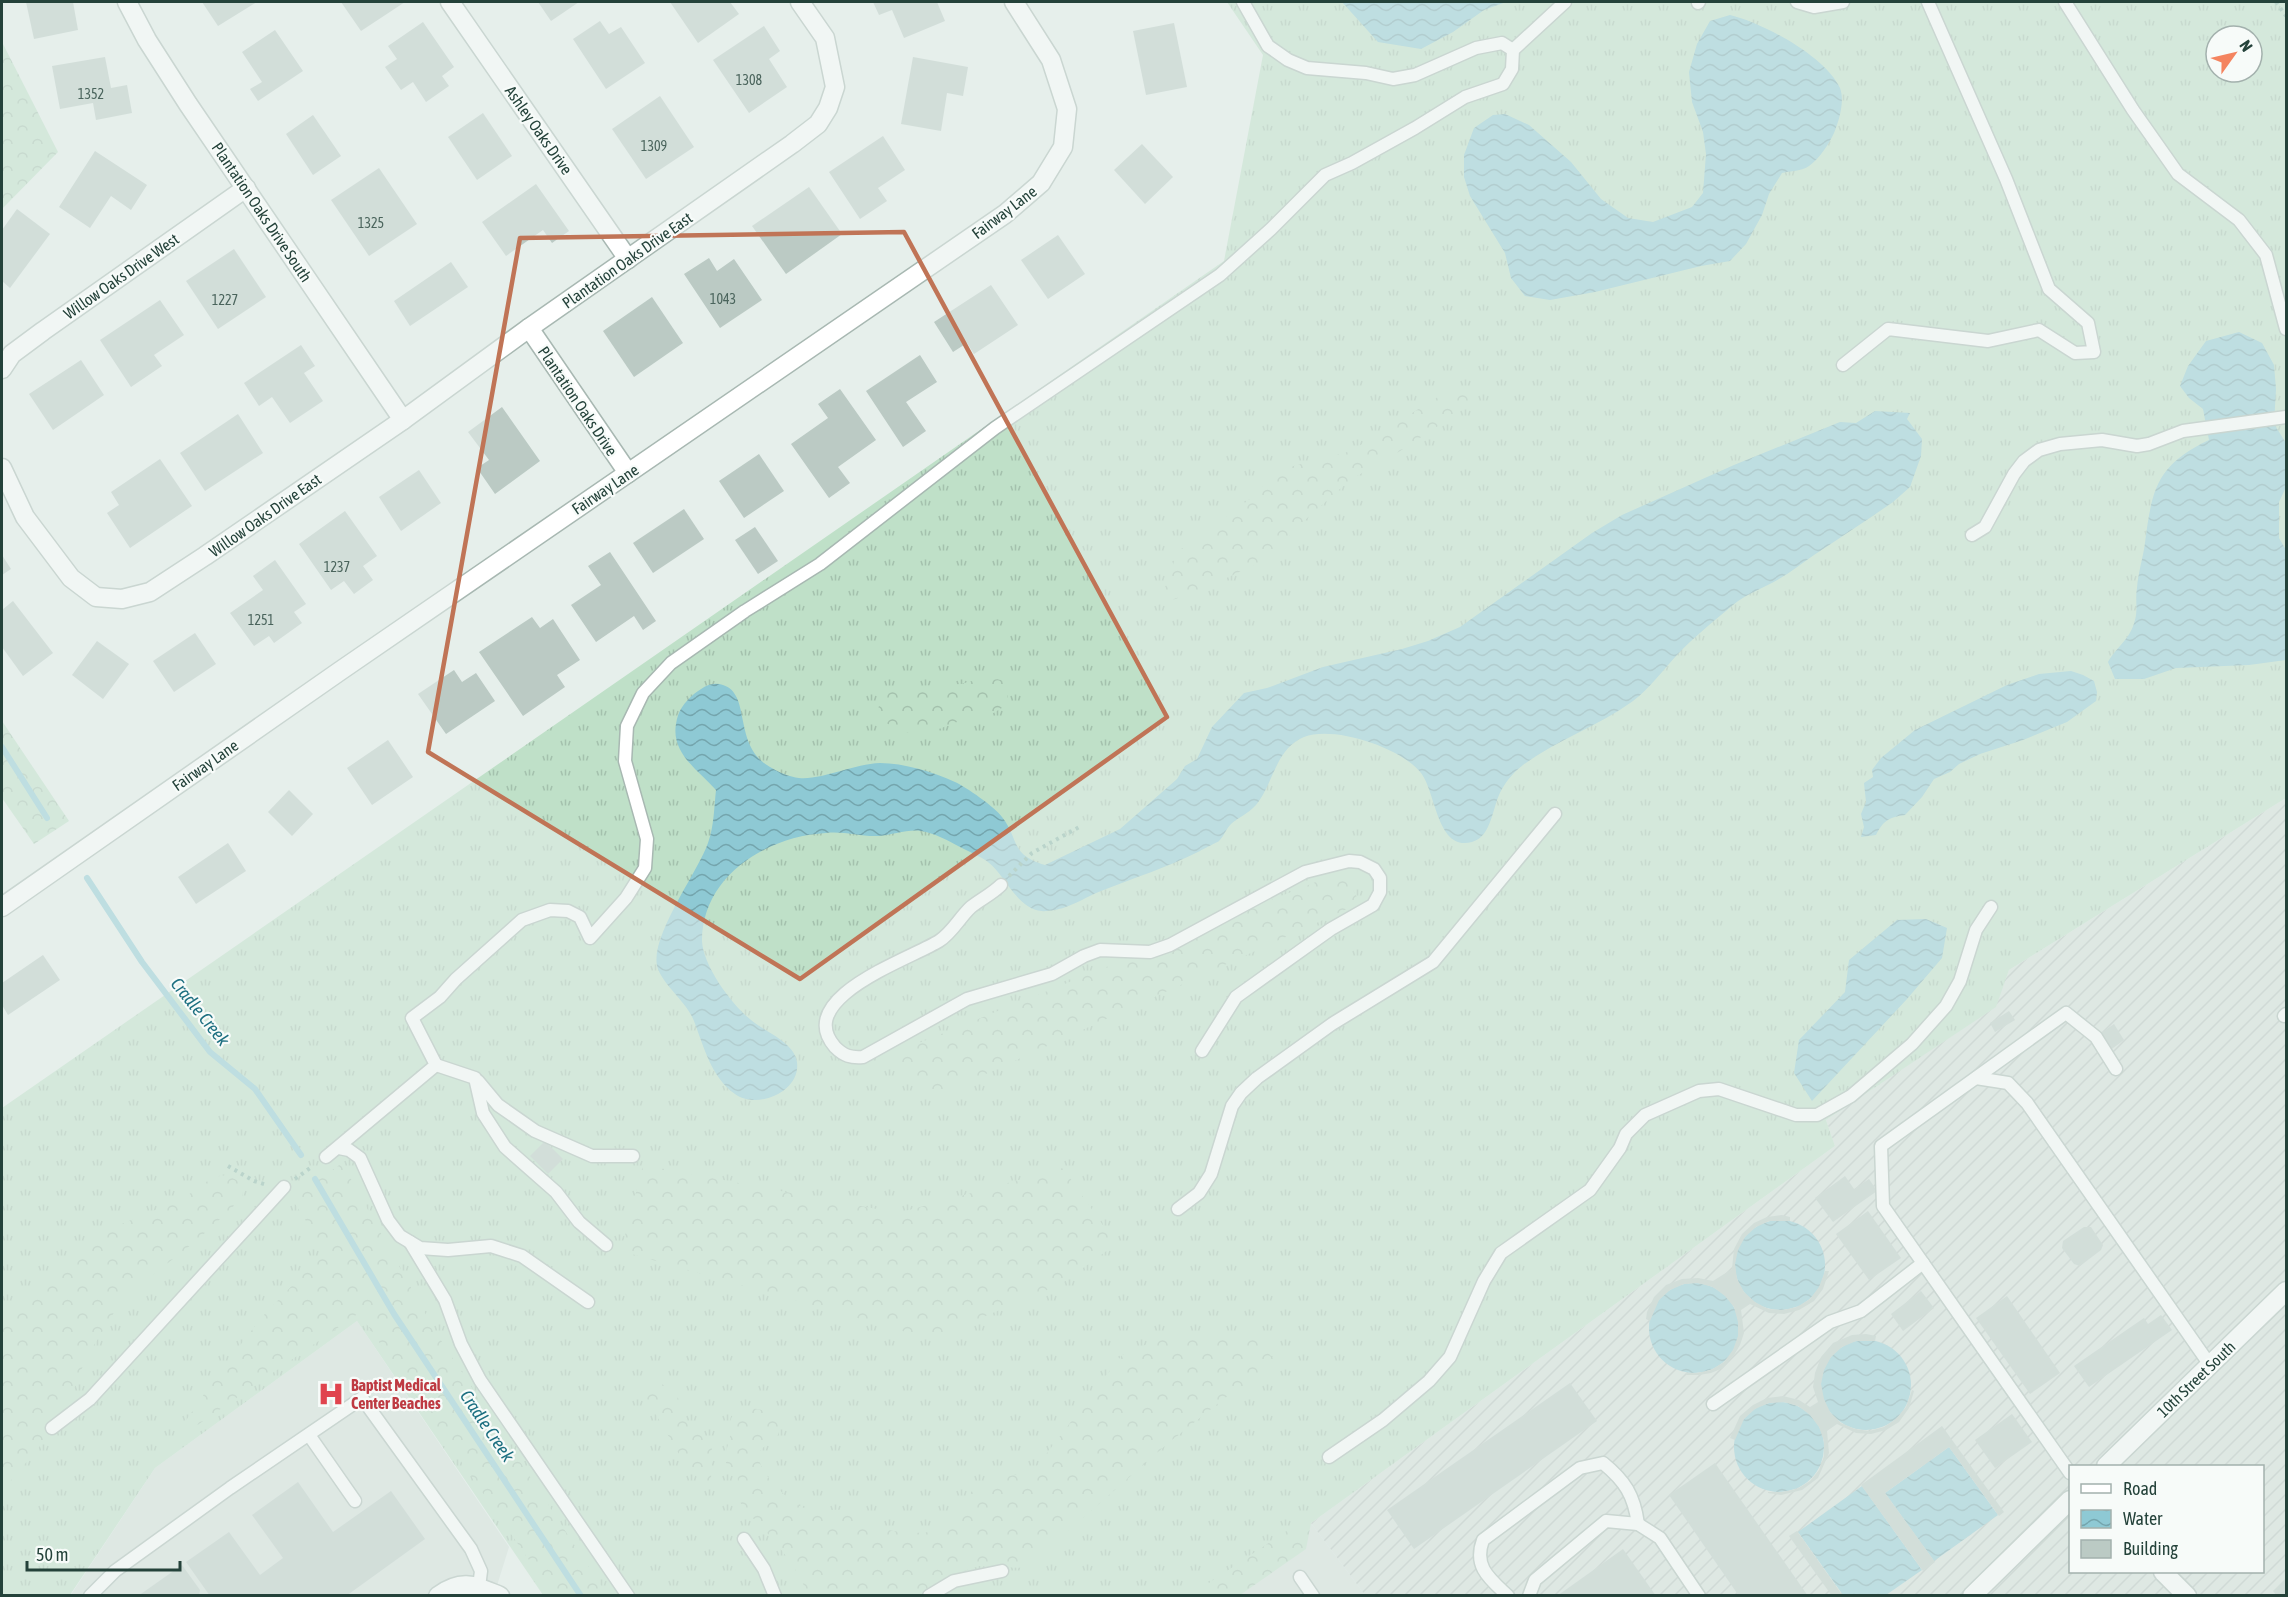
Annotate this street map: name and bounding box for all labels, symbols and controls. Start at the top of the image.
north arrow [2204,24,2264,84]
text: N [2236,37,2257,55]
house number: 1308 [736,72,763,88]
street label: Ashley Oaks Drive [501,82,576,178]
house number: 1352 [78,86,104,102]
house number: 1309 [641,138,667,154]
street label: Plantation Oaks Drive South [209,139,315,285]
street label: Fairway Lane [968,182,1040,243]
street label: Plantation Oaks Drive East [559,208,696,312]
house number: 1325 [358,215,384,231]
street label: Willow Oaks Drive West [60,229,182,322]
house number: 1043 [710,291,736,307]
house number: 1227 [212,292,238,308]
street label: Plantation Oaks Drive [535,343,621,459]
street label: Fairway Lane [568,460,642,519]
street label: Willow Oaks Drive East [206,470,325,560]
house number: 1237 [324,559,350,575]
house number: 1251 [248,612,274,628]
street label: Fairway Lane [169,736,242,795]
water label: Cradle Creek [167,973,235,1051]
street label: 10th Street South [2153,1337,2239,1421]
place label: Baptist Medical Center Beaches [351,1376,442,1412]
hospital icon: Baptist Medical Center Beaches [316,1379,346,1409]
water label: Cradle Creek [456,1386,520,1466]
legend [2069,1465,2264,1573]
text: Road [2123,1478,2157,1499]
text: Water [2123,1508,2163,1529]
scale bar [27,1534,180,1572]
text: Building [2123,1538,2178,1559]
text: 50 m [36,1544,68,1565]

